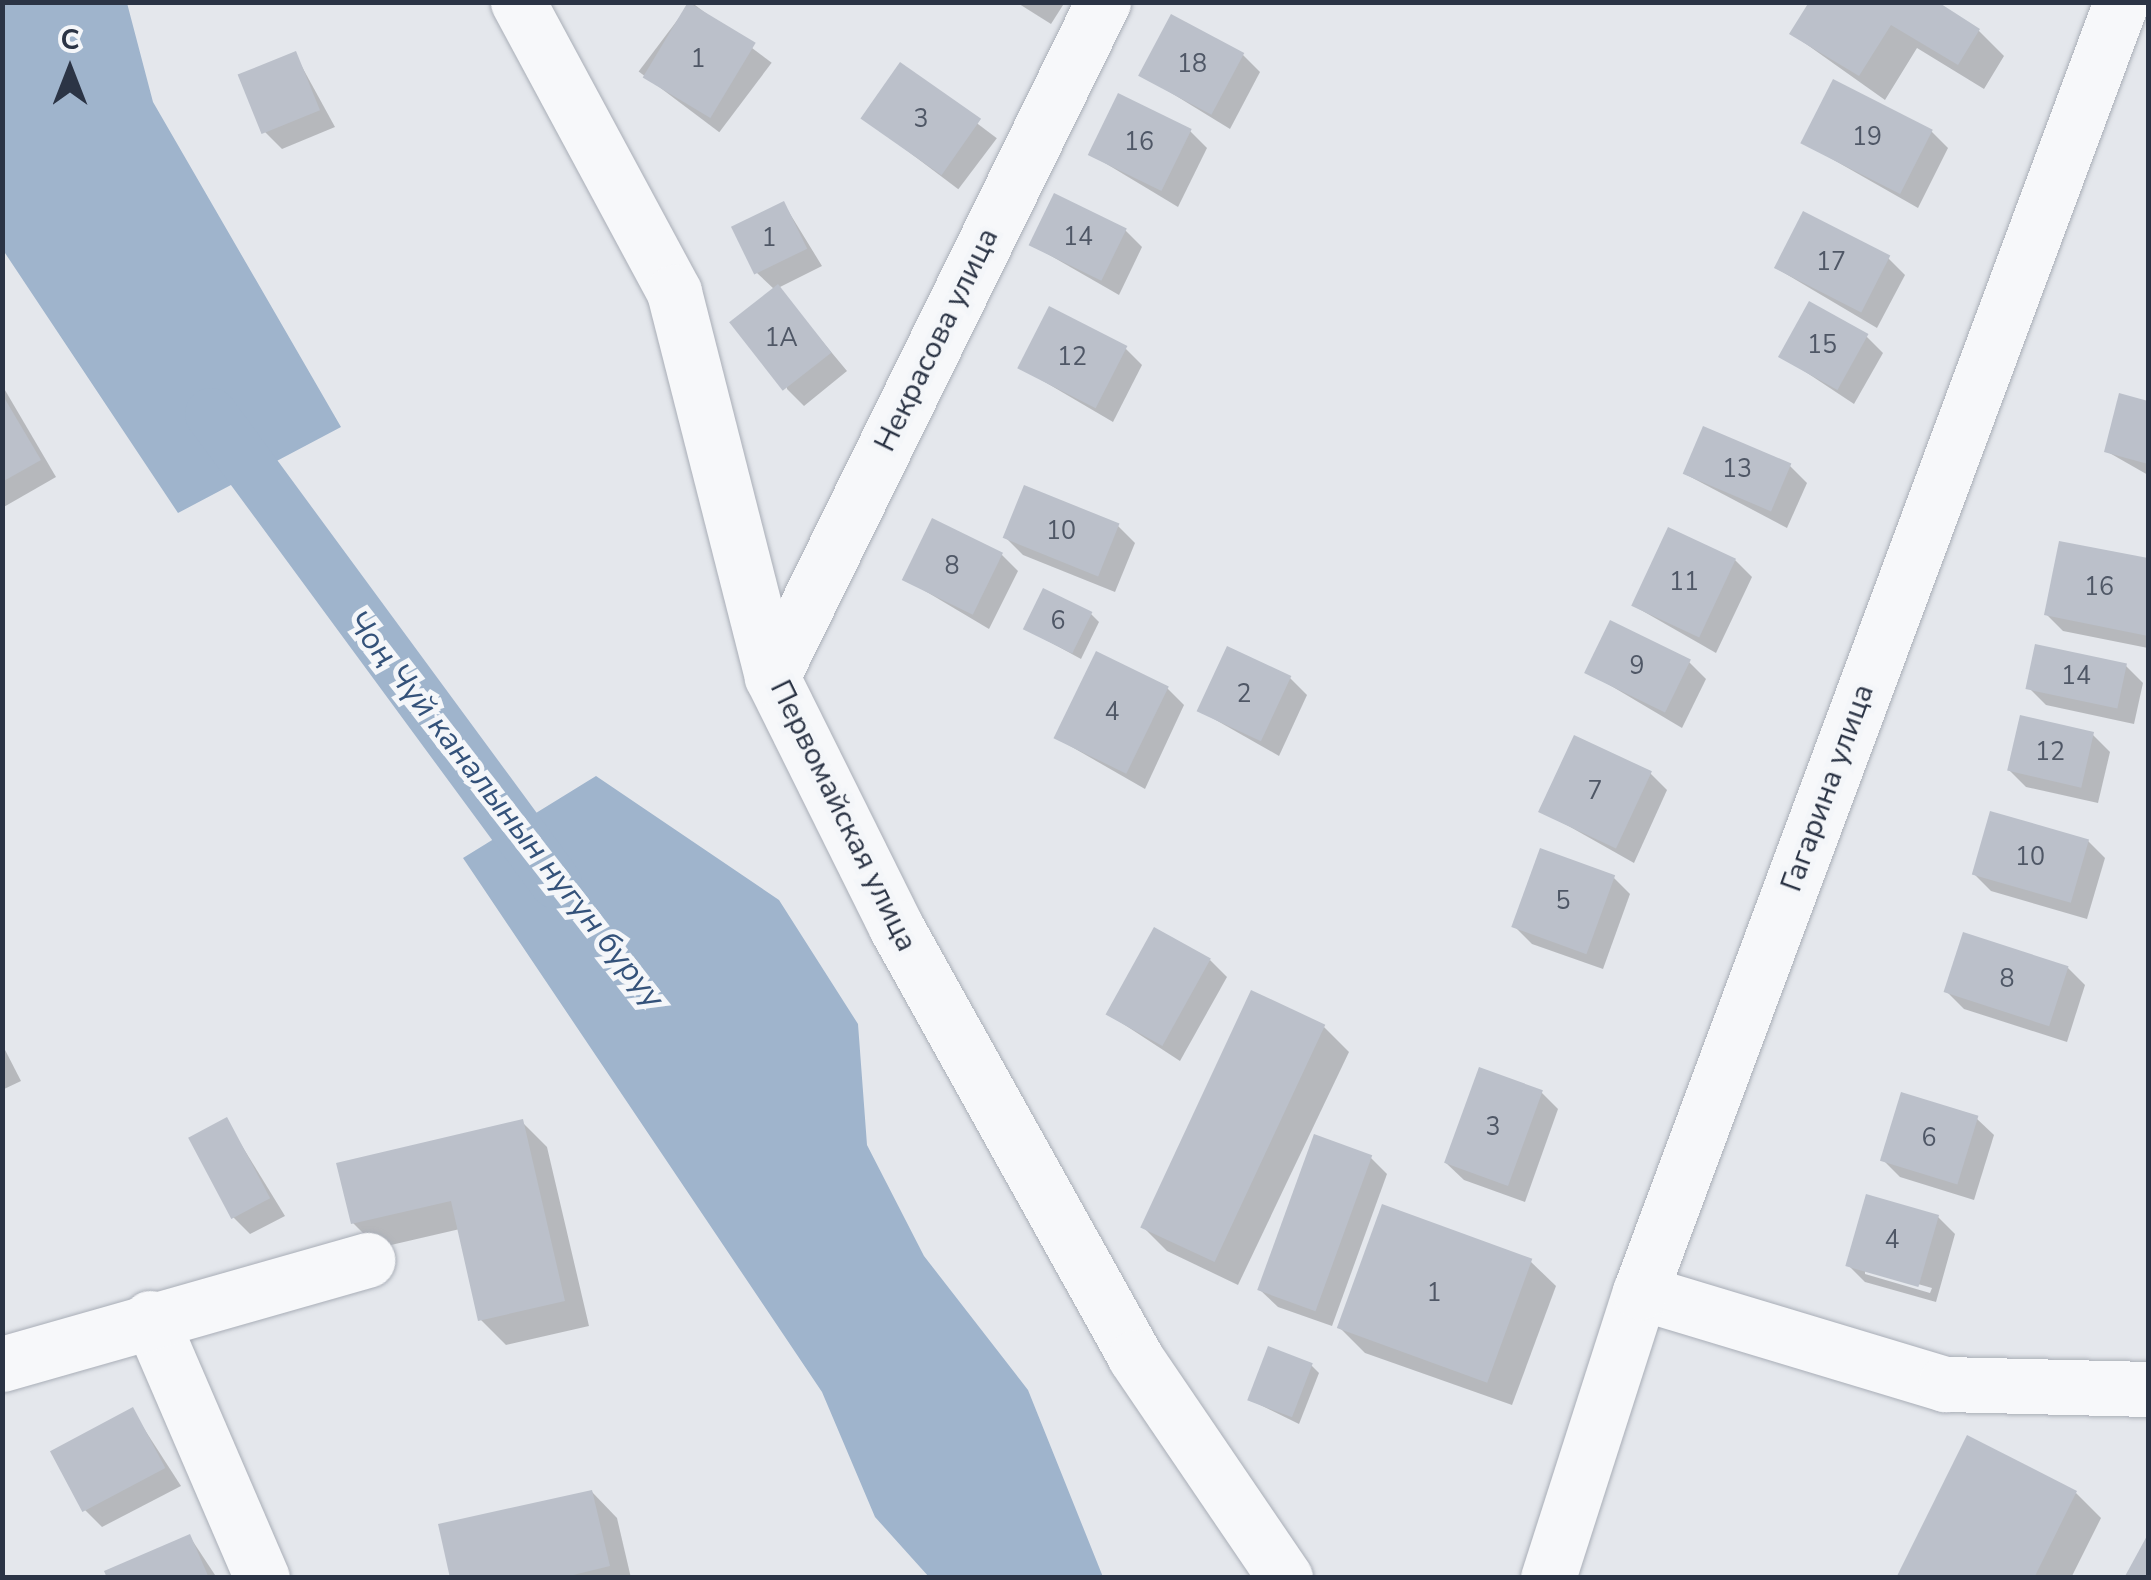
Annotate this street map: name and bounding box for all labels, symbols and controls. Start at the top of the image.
north arrow [20,20,120,120]
text: С [60,21,80,59]
house number: 1 [691,44,705,74]
house number: 18 [1177,49,1207,79]
house number: 3 [914,104,928,134]
house number: 19 [1852,122,1882,152]
house number: 16 [1124,127,1154,157]
street label: Некрасова улица [867,222,1007,458]
house number: 14 [1063,222,1093,252]
house number: 1 [762,223,776,253]
house number: 17 [1816,247,1846,277]
house number: 1А [764,323,798,353]
house number: 15 [1807,330,1837,360]
house number: 12 [1057,342,1087,372]
house number: 13 [1722,454,1752,484]
house number: 10 [1046,516,1076,546]
house number: 8 [945,551,959,581]
house number: 11 [1669,567,1699,597]
house number: 16 [2084,572,2114,602]
water label: Чоң Чүй каналынын нугун буруу [338,604,672,1016]
house number: 6 [1051,606,1065,636]
house number: 9 [1630,651,1644,681]
house number: 14 [2061,661,2091,691]
street label: Первомайская улица [762,675,924,957]
house number: 2 [1237,679,1251,709]
street label: Гагарина улица [1774,679,1882,897]
house number: 4 [1105,697,1119,727]
house number: 12 [2035,737,2065,767]
house number: 7 [1588,776,1602,806]
house number: 10 [2015,842,2045,872]
house number: 5 [1556,886,1570,916]
house number: 8 [2000,964,2014,994]
house number: 3 [1486,1112,1500,1142]
house number: 6 [1922,1123,1936,1153]
house number: 4 [1885,1225,1899,1255]
house number: 1 [1427,1278,1441,1308]

